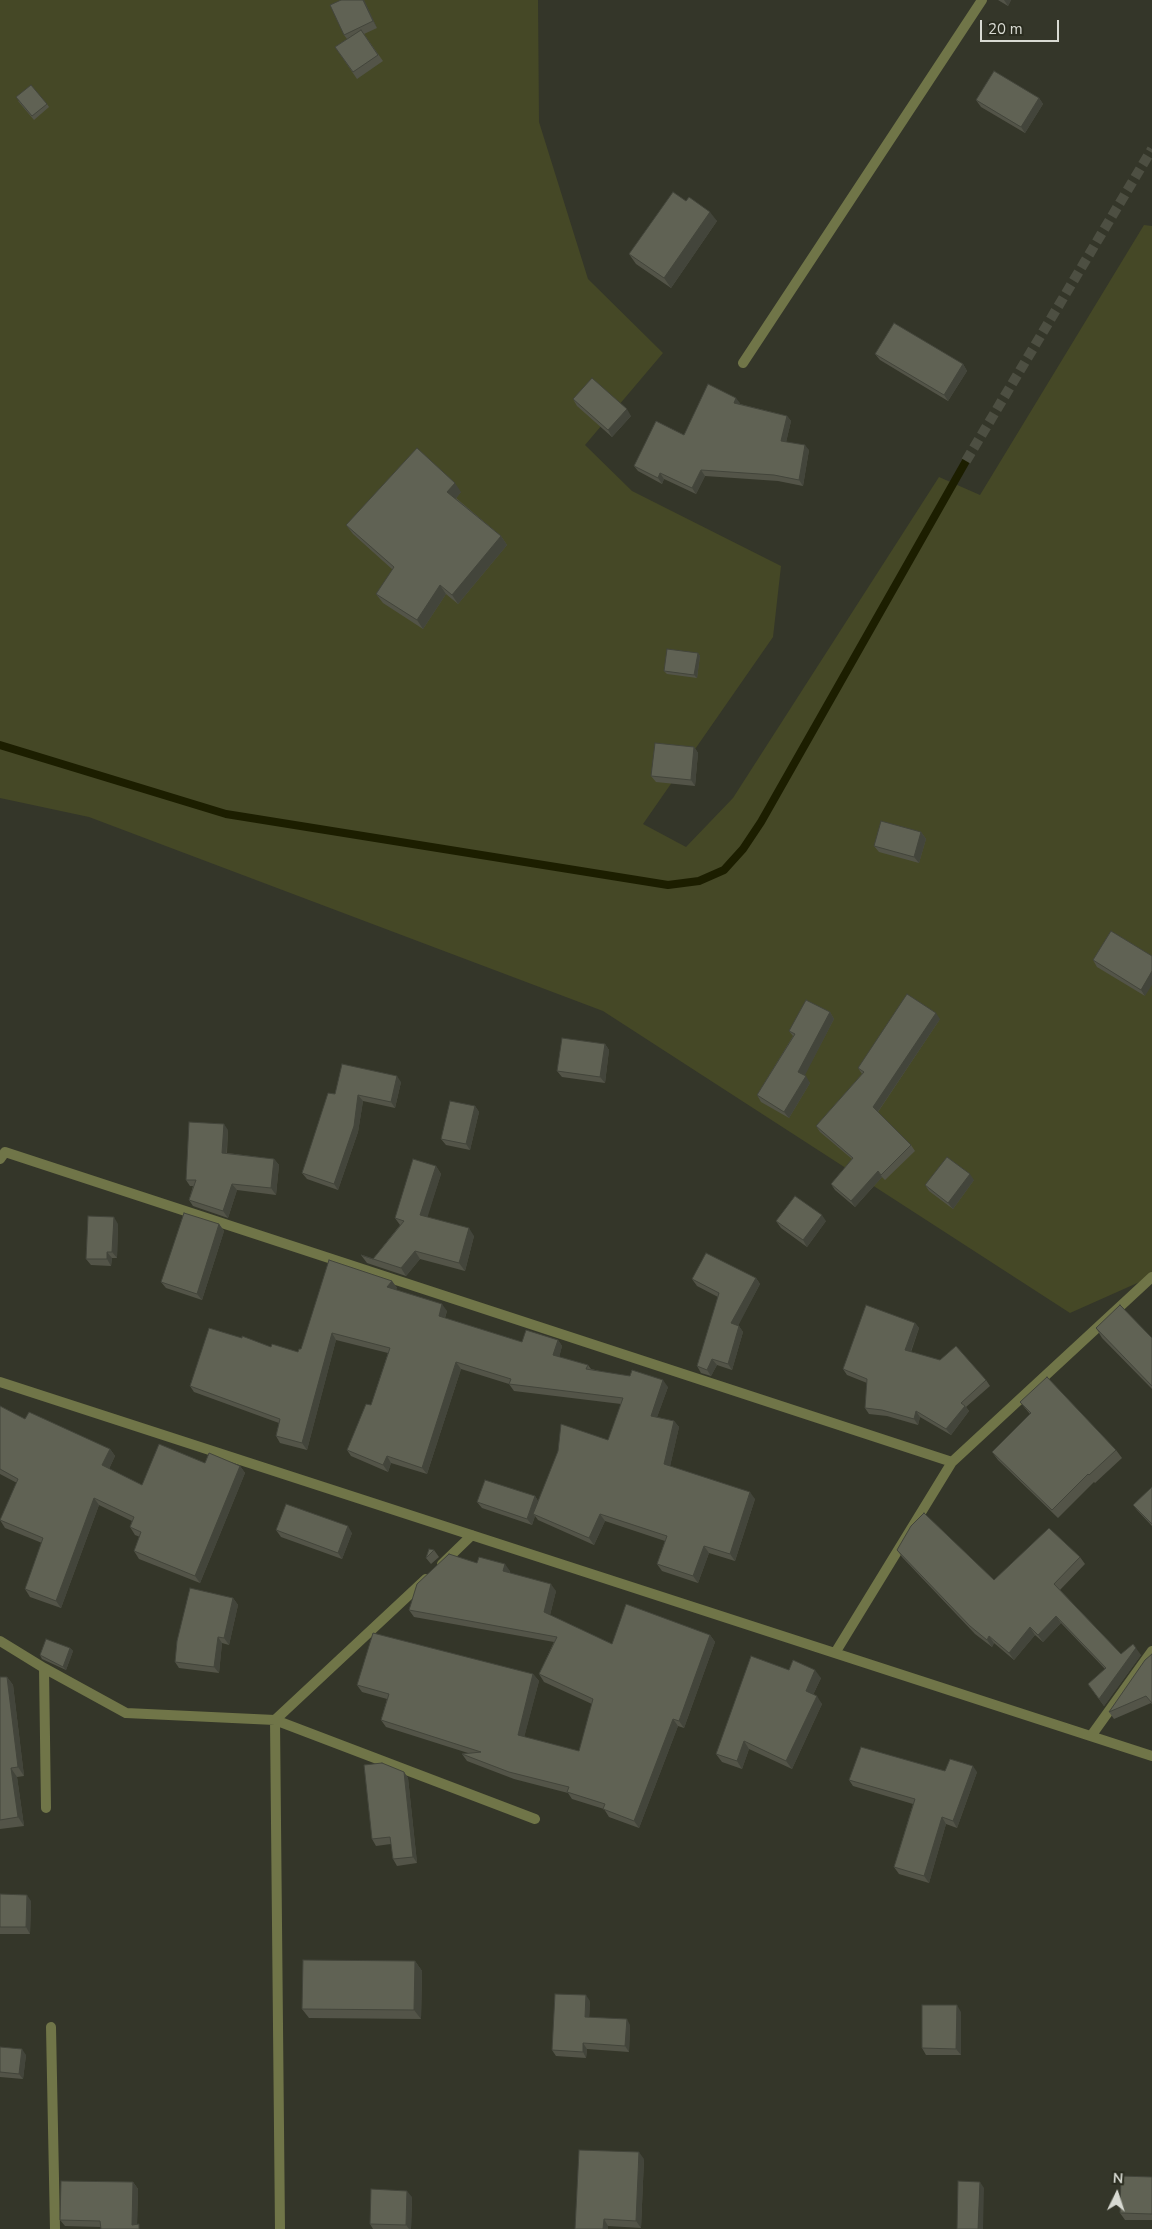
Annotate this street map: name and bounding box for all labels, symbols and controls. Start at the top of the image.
scale bar [982,10,1061,42]
text: 20 m [988,19,1023,39]
north arrow [1092,2169,1142,2219]
text: N [1112,2169,1124,2188]

